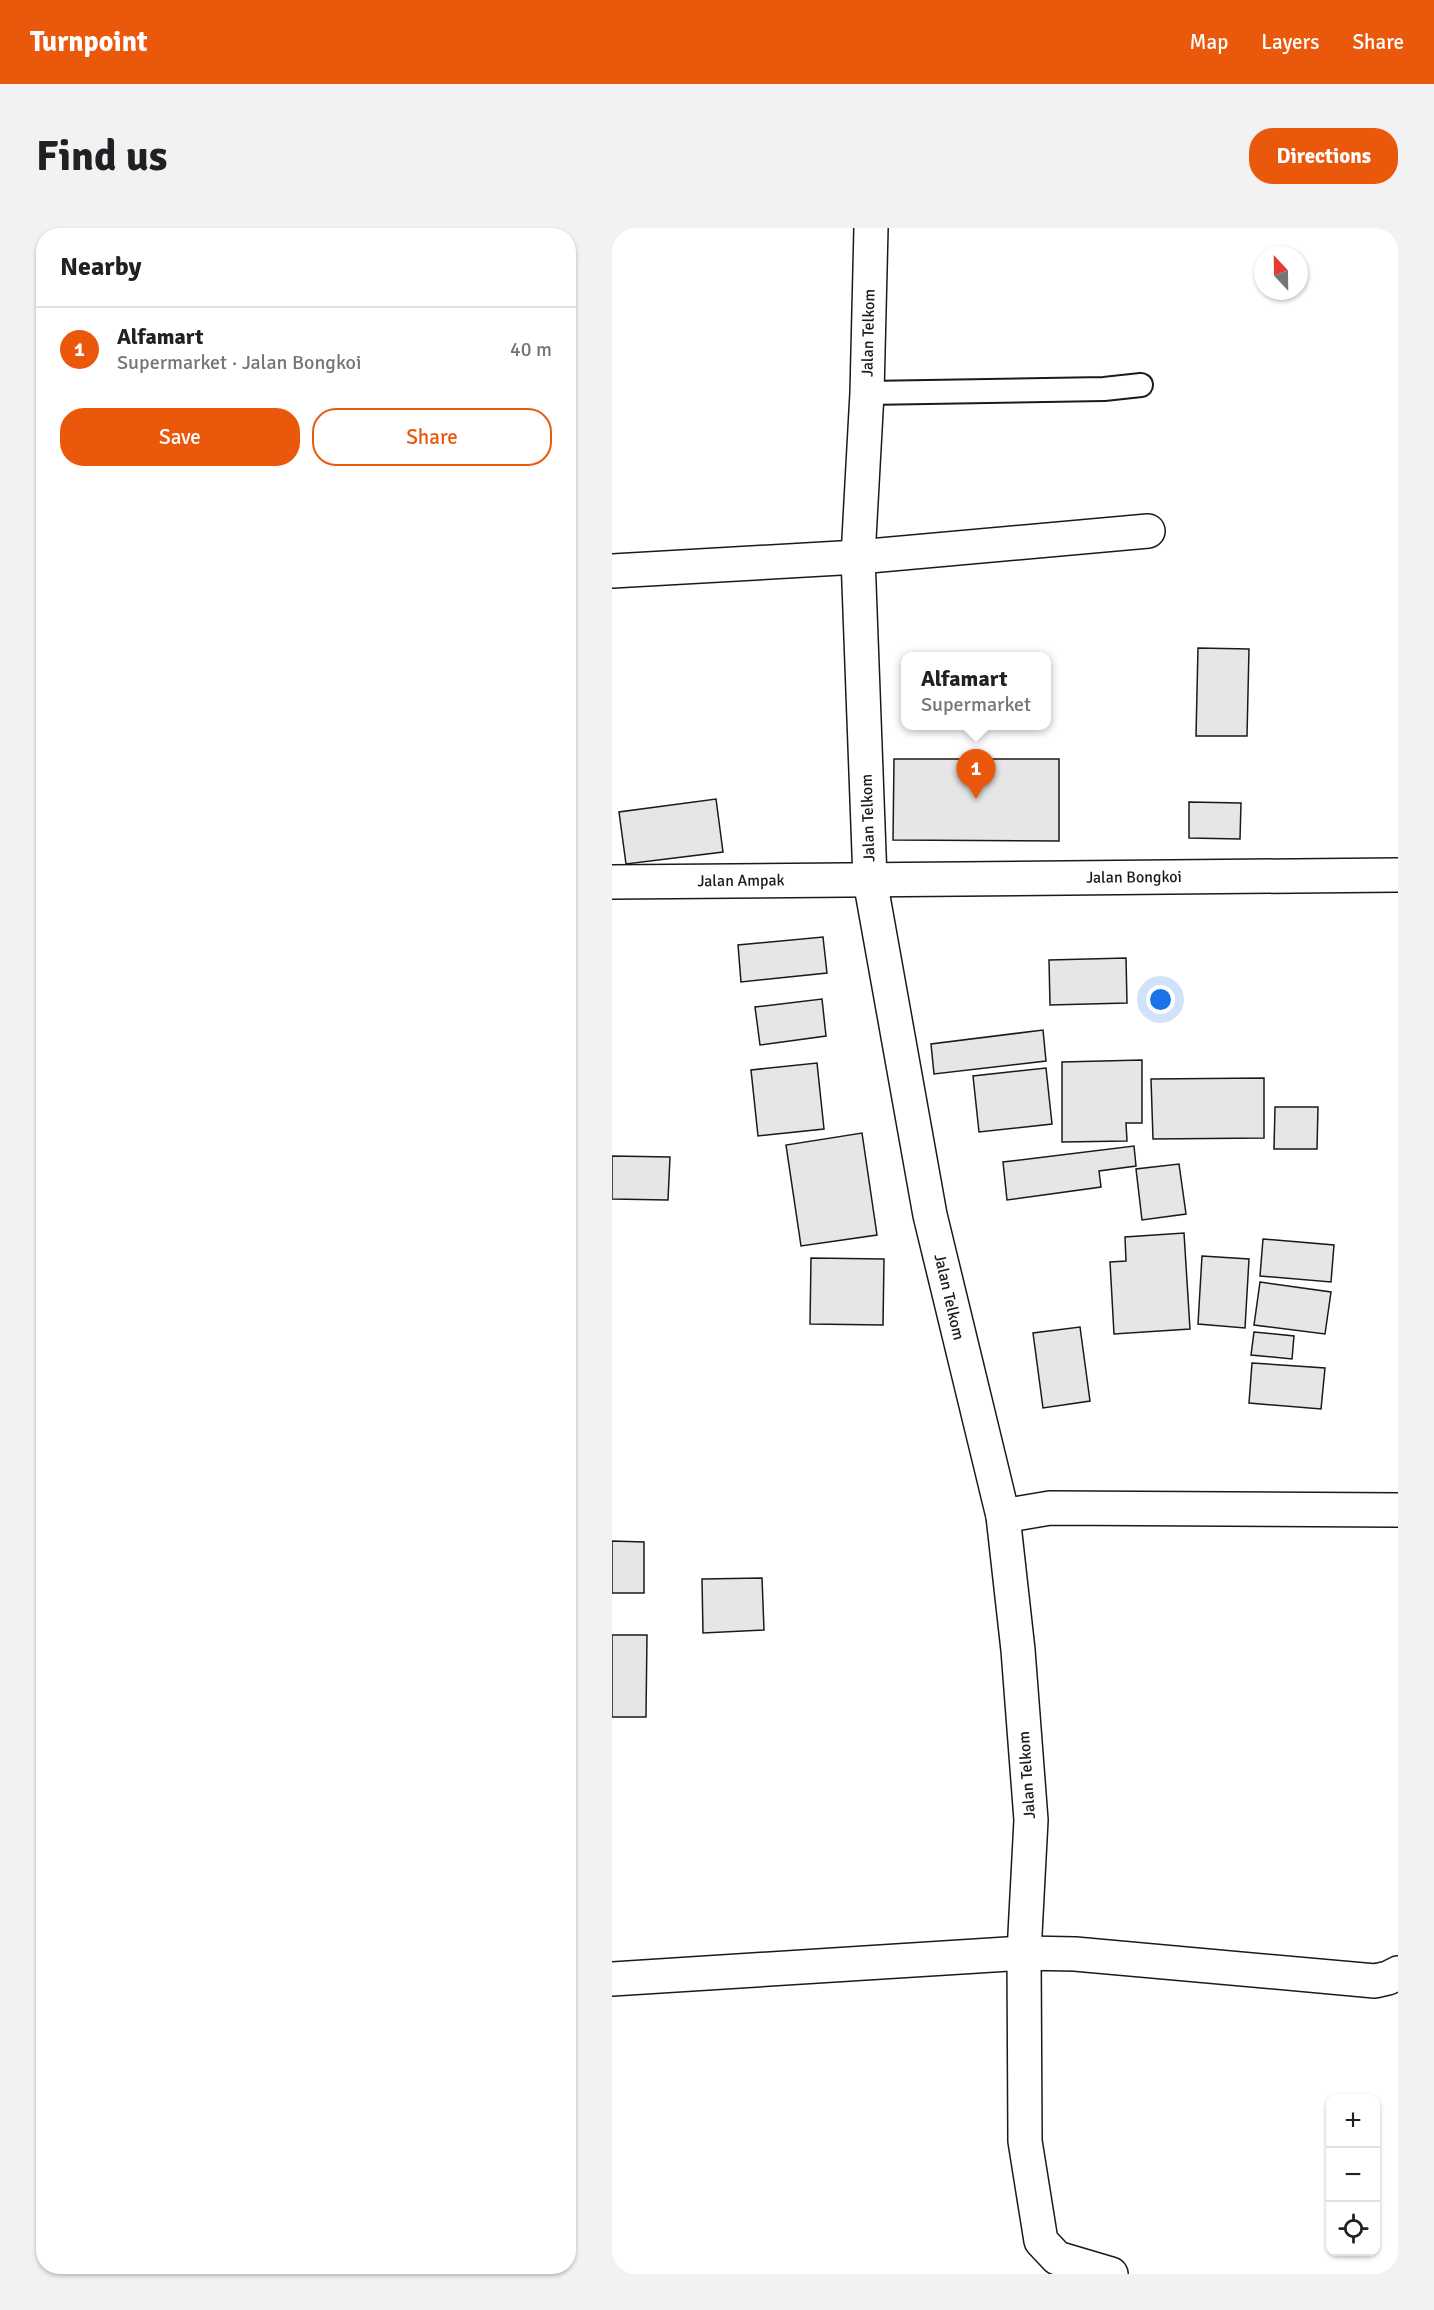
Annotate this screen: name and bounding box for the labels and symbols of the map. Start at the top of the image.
north arrow [1254,246,1308,300]
street label: Jalan Telkom [857,289,880,377]
pin: 1 [956,750,996,799]
street label: Jalan Telkom [856,774,880,862]
street label: Jalan Bongkoi [1086,867,1182,888]
street label: Jalan Ampak [697,870,785,891]
your location [1146,985,1175,1014]
street label: Jalan Telkom [929,1252,969,1342]
street label: Jalan Telkom [1014,1730,1040,1820]

